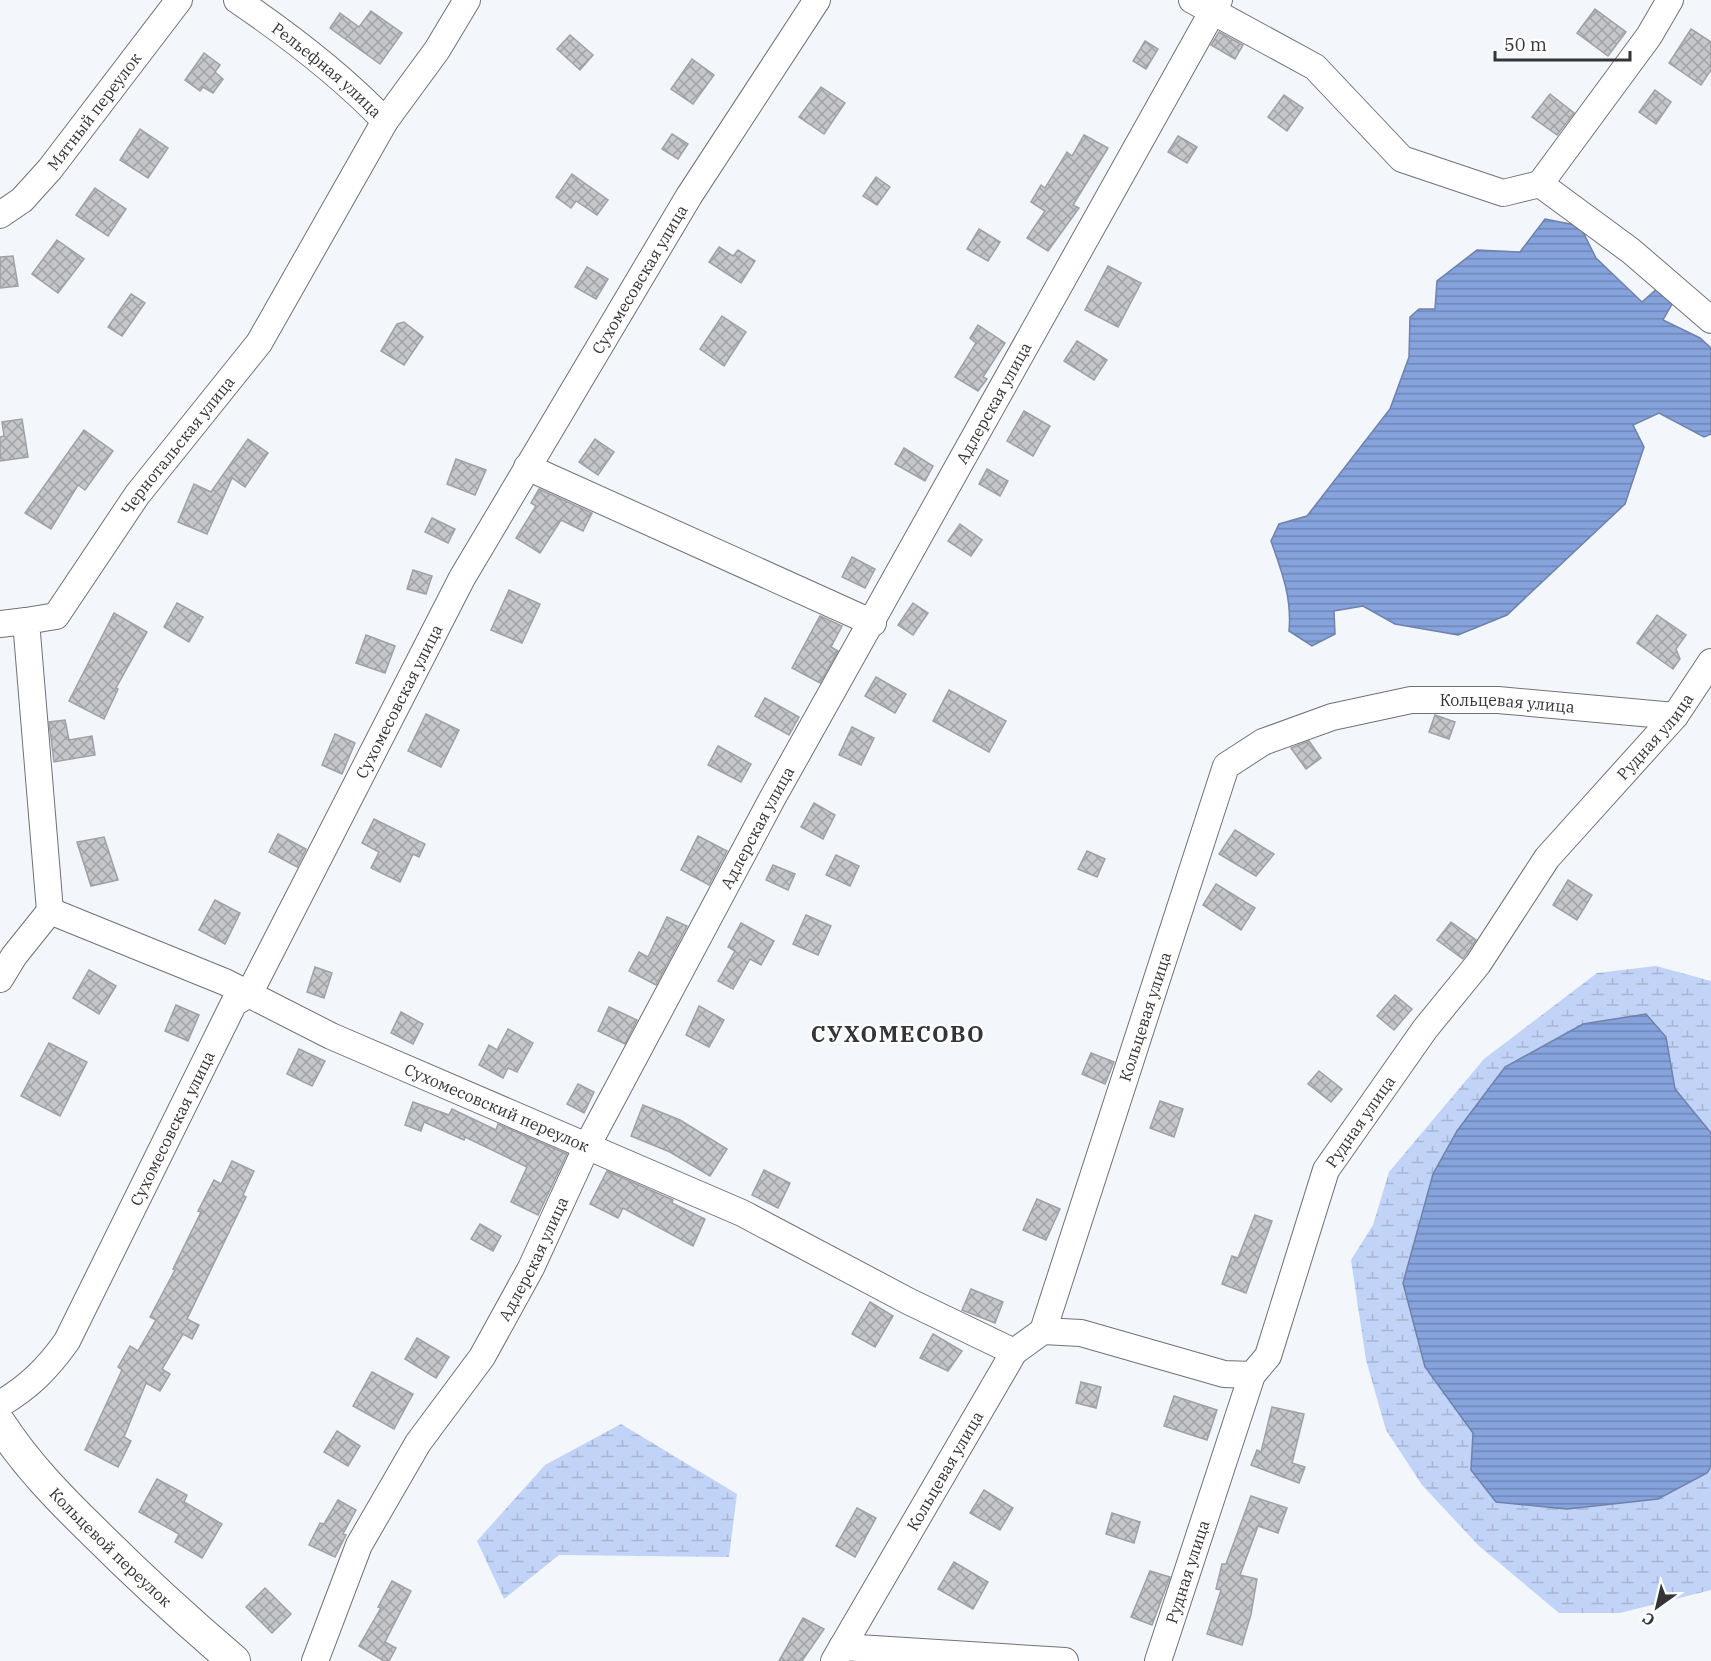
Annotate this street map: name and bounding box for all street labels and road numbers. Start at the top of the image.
street label: Рельефная улица [268,18,386,122]
street label: Мятный переулок [43,48,146,174]
street label: Сухомесовская улица [587,201,692,358]
street label: Адлерская улица [952,338,1036,467]
street label: Чернотальская улица [116,372,239,519]
street label: Сухомесовская улица [351,621,447,782]
street label: Рудная улица [1612,689,1697,784]
street label: Кольцевая улица [1440,690,1576,717]
street label: Адлерская улица [716,763,798,892]
street label: Кольцевая улица [1115,949,1175,1084]
street label: Сухомесовская улица [125,1047,219,1209]
street label: Сухомесовский переулок [401,1059,593,1156]
street label: Рудная улица [1321,1071,1399,1171]
street label: Адлерская улица [494,1193,572,1324]
street label: Кольцевая улица [902,1407,988,1534]
street label: Кольцевой переулок [45,1483,176,1612]
street label: Рудная улица [1161,1517,1214,1626]

